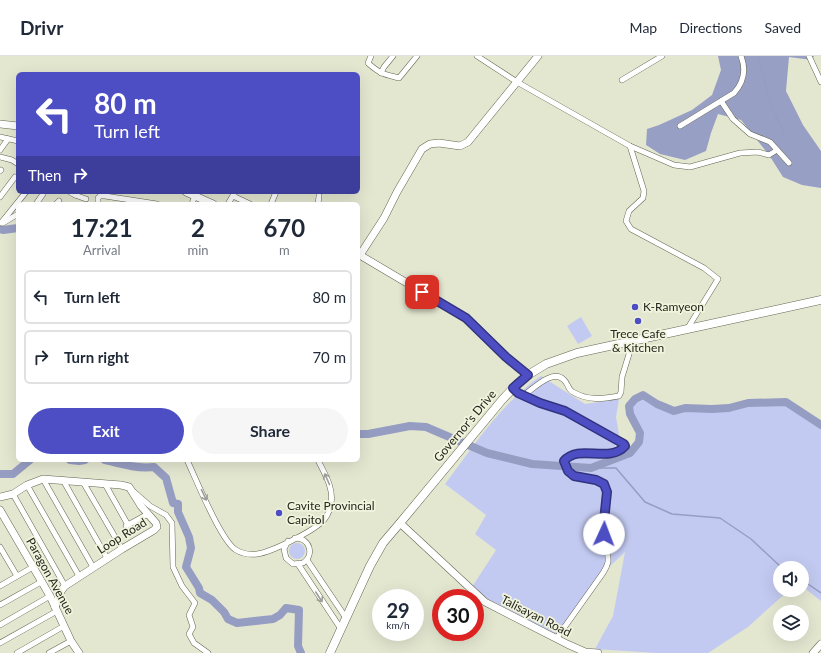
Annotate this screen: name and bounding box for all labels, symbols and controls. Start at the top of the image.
text: Drivr [20,16,63,39]
text: Map [630,19,657,36]
text: Directions [679,19,742,36]
text: Saved [764,19,801,36]
text: 80 m [94,86,157,120]
icon: left [28,88,80,140]
text: Turn left [94,120,160,142]
icon: right [69,164,91,186]
text: Then [28,166,61,184]
text: 17:21 [71,213,133,242]
text: 2 [191,213,205,242]
text: 670 [263,213,305,242]
text: Arrival [83,242,120,258]
text: min [188,242,209,258]
text: m [279,242,290,258]
pin [405,275,439,309]
icon: arrive [411,281,433,303]
icon: left [30,286,52,308]
text: Turn left [64,288,120,306]
text: 80 m [312,288,346,306]
place label: K-Ramyeon [643,299,704,314]
marker: K-Ramyeon [630,302,640,312]
marker: Trece Cafe & Kitchen [633,316,643,326]
place label: Trece Cafe & Kitchen [610,326,666,355]
icon: right [30,346,52,368]
text: Turn right [64,348,129,366]
text: 70 m [312,348,346,366]
street label: Governor's Drive [430,387,499,465]
button: Exit [28,408,184,454]
button: Share [192,408,348,454]
one-way arrow [322,473,330,485]
one-way arrow [201,489,208,501]
place label: Cavite Provincial Capitol [287,498,375,527]
marker: Cavite Provincial Capitol [274,508,284,518]
position arrow [583,513,625,555]
street label: Loop Road [94,514,149,557]
street label: Paragon Avenue [23,535,78,617]
map controls [773,561,809,641]
button: sound [773,561,809,597]
speed limit sign: 30 [432,589,484,641]
one-way arrow [316,591,324,603]
street label: Talisayan Road [499,591,574,640]
text: 29 [386,598,410,622]
button: layers [773,605,809,641]
text: km/h [386,619,410,631]

